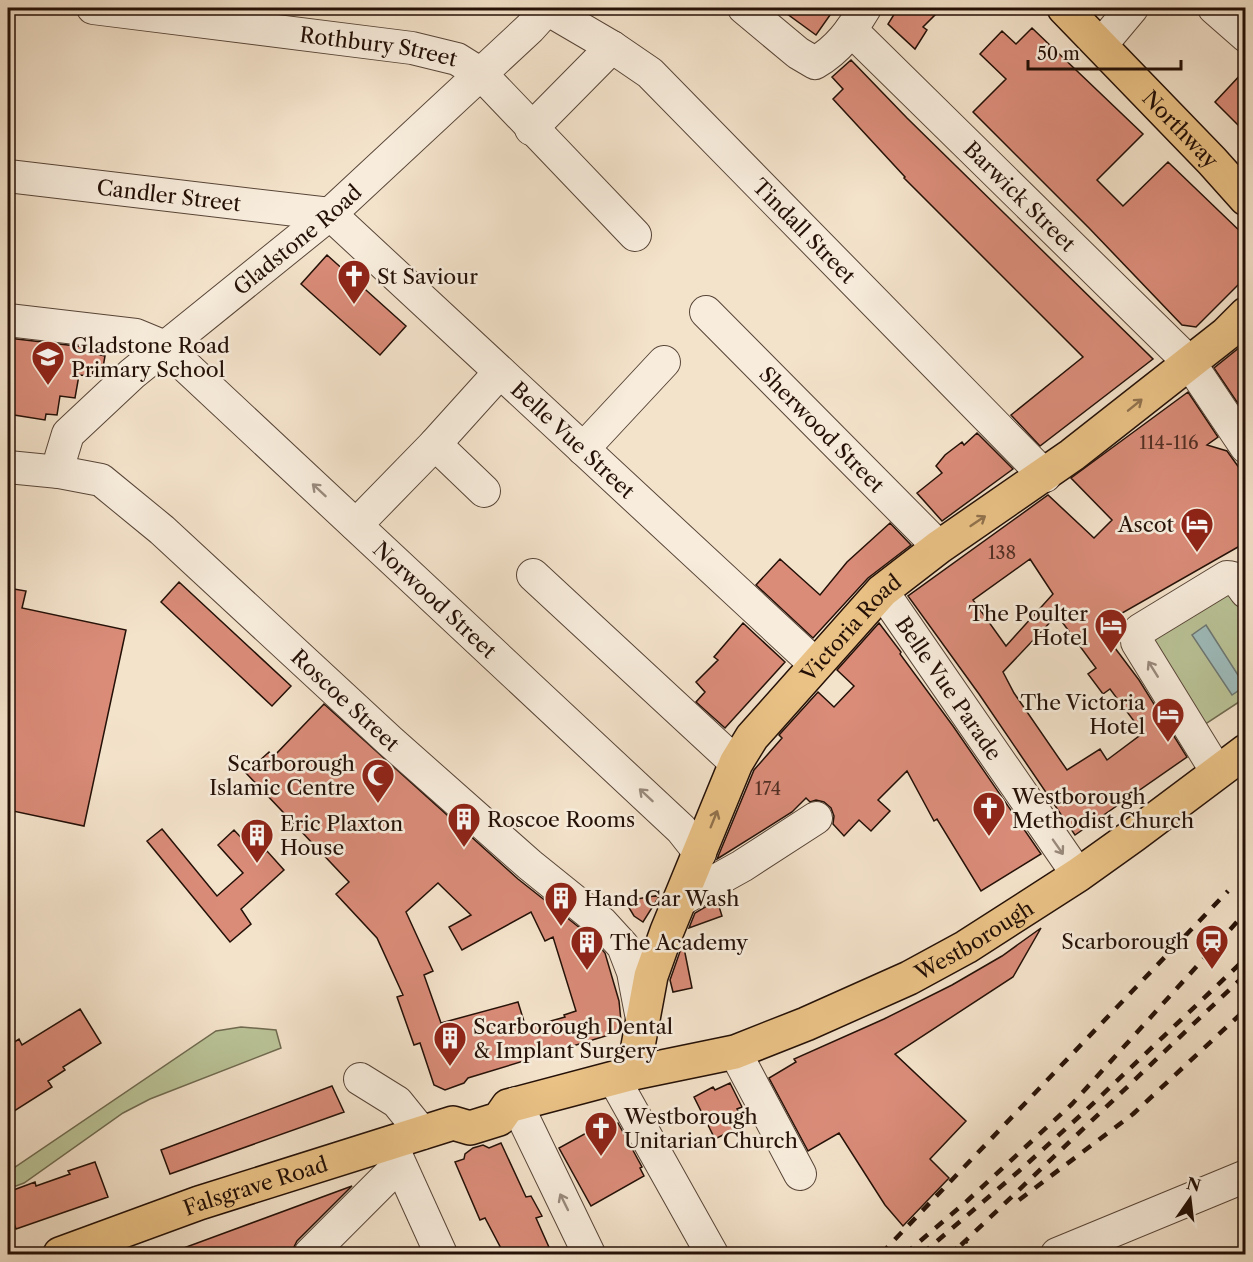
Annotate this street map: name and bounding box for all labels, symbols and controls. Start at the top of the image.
street label: Rothbury Street [298,22,460,71]
scale bar [1028,33,1181,71]
text: 50 m [1037,43,1080,65]
street label: Northway [1138,85,1224,173]
street label: Barwick Street [959,136,1081,257]
street label: Tindall Street [748,173,862,288]
street label: Candler Street [95,174,243,216]
street label: Gladstone Road [228,179,366,300]
church icon: St Saviour [336,258,372,305]
place label: St Saviour [377,264,478,289]
place label: Gladstone Road Primary School [71,333,230,382]
school or university icon: Gladstone Road Primary School [30,339,66,386]
street label: Sherwood Street [755,361,890,498]
street label: Belle Vue Street [506,376,641,503]
one-way arrow [1127,399,1143,412]
house number: 114-116 [1139,432,1199,454]
one-way arrow [312,483,327,497]
hotel icon: Ascot [1179,506,1215,553]
place label: Ascot [1117,512,1175,537]
one-way arrow [969,514,986,526]
street label: Norwood Street [369,536,502,663]
house number: 138 [988,542,1016,564]
street label: Victoria Road [795,569,906,687]
place label: The Poulter Hotel [968,601,1088,650]
hotel icon: The Poulter Hotel [1093,607,1129,654]
street label: Belle Vue Parade [891,612,1007,765]
street label: Roscoe Street [286,644,405,756]
one-way arrow [1147,660,1160,677]
place label: The Victoria Hotel [1020,690,1146,739]
hotel icon: The Victoria Hotel [1150,696,1186,743]
place label: Scarborough Islamic Centre [209,751,355,800]
mosque icon: Scarborough Islamic Centre [360,757,396,804]
house number: 174 [755,778,781,800]
place label: Westborough Methodist Church [1011,784,1194,833]
one-way arrow [638,788,653,803]
church icon: Westborough Methodist Church [971,790,1007,837]
building icon: Roscoe Rooms [446,801,482,848]
place label: Roscoe Rooms [487,807,635,832]
one-way arrow [709,810,720,828]
place label: Eric Plaxton House [280,811,403,860]
building icon: Eric Plaxton House [239,817,275,864]
one-way arrow [1052,838,1064,854]
building icon: Hand Car Wash [543,880,579,927]
place label: Hand Car Wash [584,886,739,911]
street label: Westborough [909,895,1038,985]
station icon: Scarborough [1194,923,1230,970]
building icon: The Academy [569,924,605,971]
place label: Scarborough [1061,929,1189,954]
place label: The Academy [610,930,748,955]
place label: Scarborough Dental & Implant Surgery [473,1014,673,1063]
building icon: Scarborough Dental & Implant Surgery [432,1020,468,1067]
place label: Westborough Unitarian Church [623,1104,798,1153]
church icon: Westborough Unitarian Church [583,1110,619,1157]
street label: Falsgrave Road [180,1151,331,1220]
north arrow [1160,1169,1220,1229]
text: N [1184,1173,1203,1196]
one-way arrow [557,1193,569,1211]

